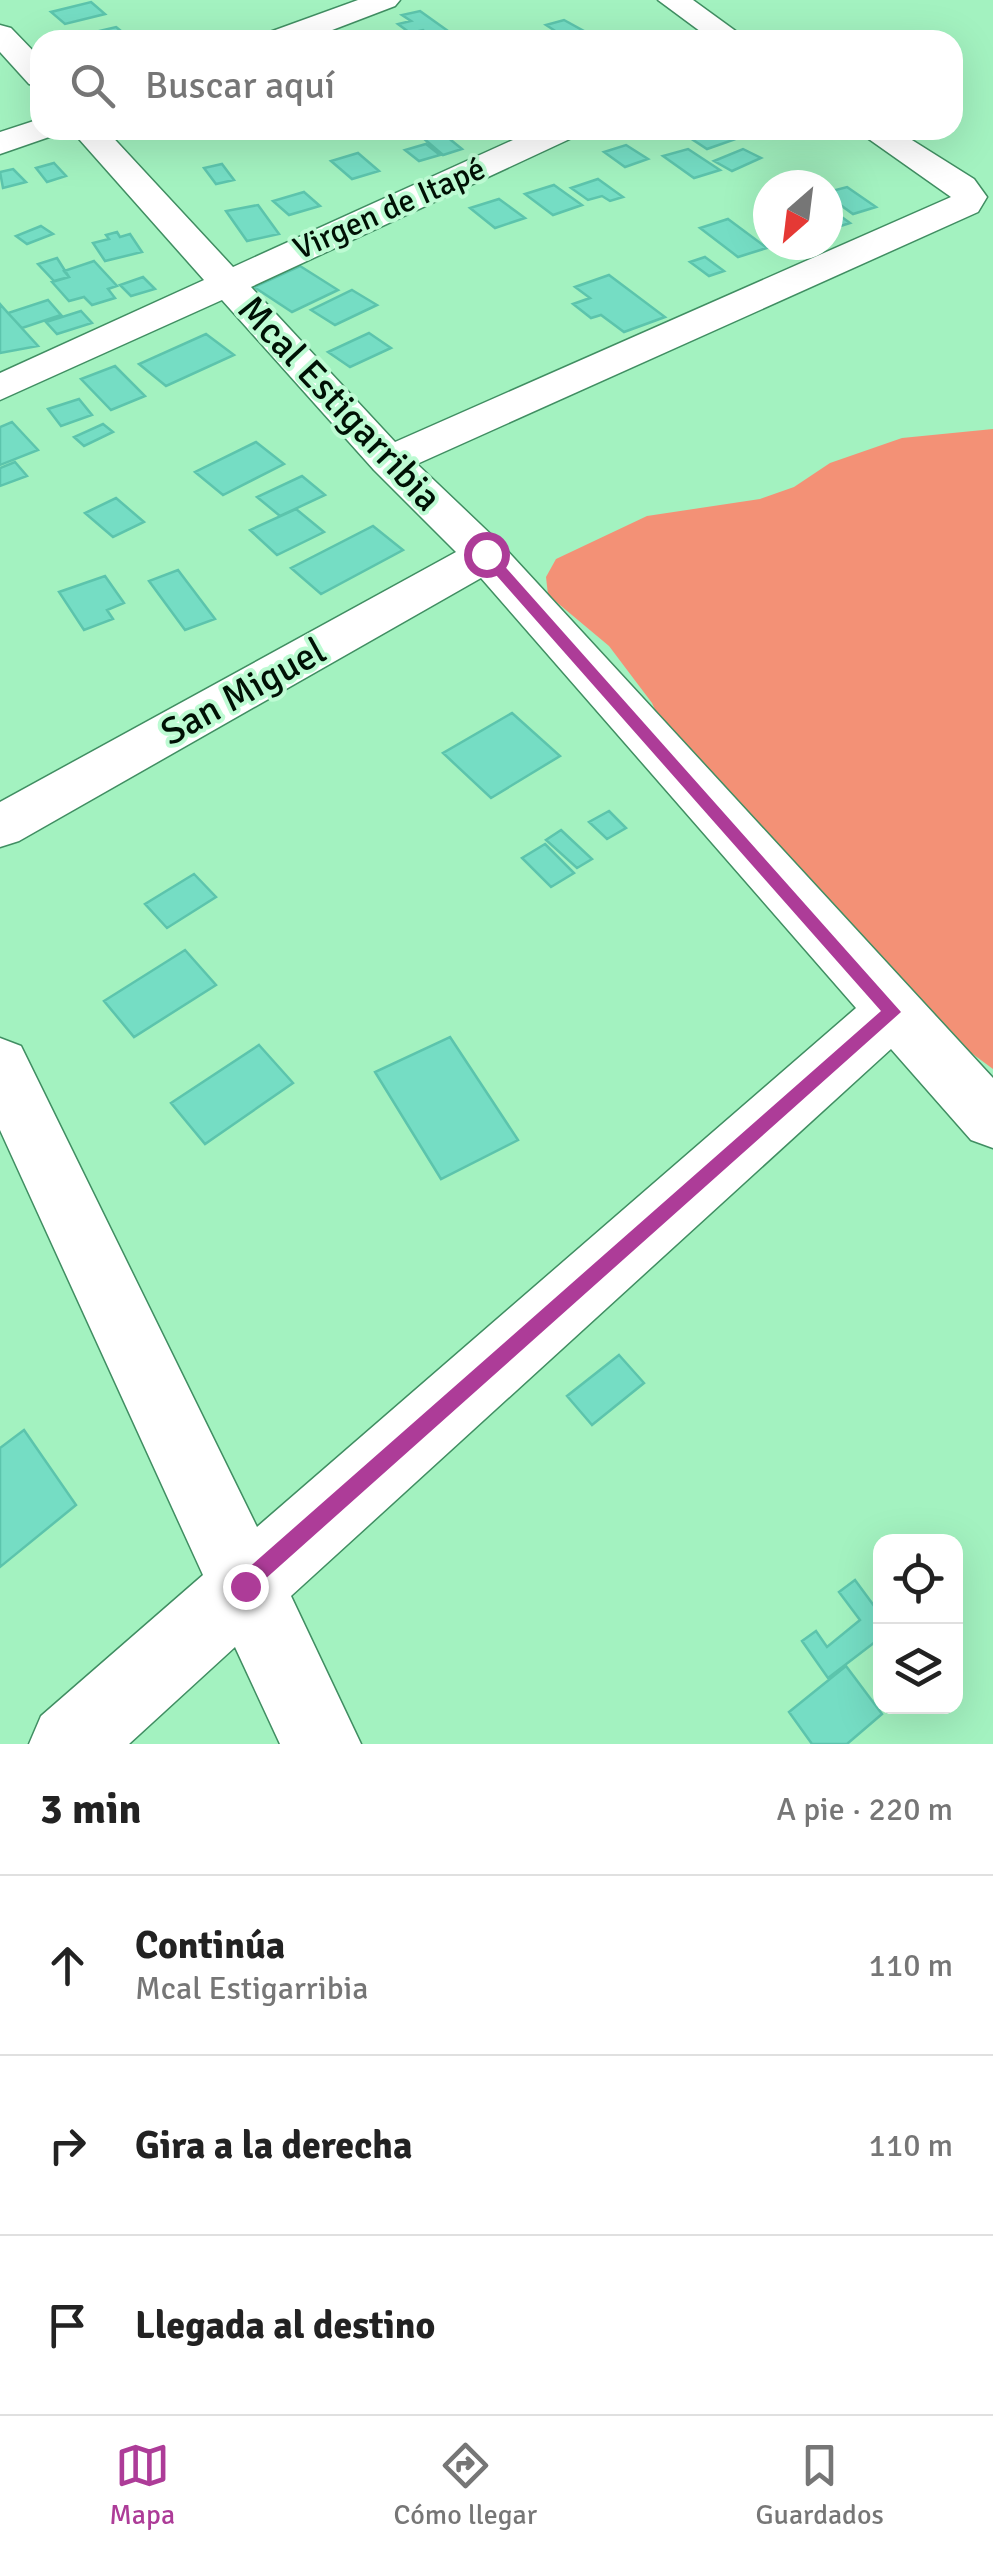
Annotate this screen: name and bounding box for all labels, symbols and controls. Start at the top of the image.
search box [30,30,963,140]
icon: search [65,58,120,113]
text: Buscar aquí [145,62,335,109]
street label: Virgen de Itapé [287,149,491,268]
north arrow [753,170,843,260]
street label: Mcal Estigarribia [228,286,451,521]
route start [464,532,510,578]
street label: San Miguel [153,627,334,756]
map controls [873,1534,963,1714]
button: locate [873,1534,963,1624]
route end [223,1564,269,1610]
button: layers [873,1624,963,1714]
text: 3 min [40,1784,141,1835]
text: A pie · 220 m [777,1790,953,1829]
text: Continúa [135,1922,285,1969]
icon: ahead [40,1938,95,1993]
text: 110 m [869,1946,953,1985]
text: Mcal Estigarribia [135,1969,369,2008]
icon: right [40,2118,95,2173]
text: Gira a la derecha [135,2122,412,2169]
text: 110 m [869,2126,953,2165]
icon: arrive [40,2298,95,2353]
text: Llegada al destino [135,2302,435,2349]
tab: Mapa [109,2438,175,2532]
tab: Cómo llegar [394,2438,537,2532]
tab: Guardados [756,2438,884,2532]

